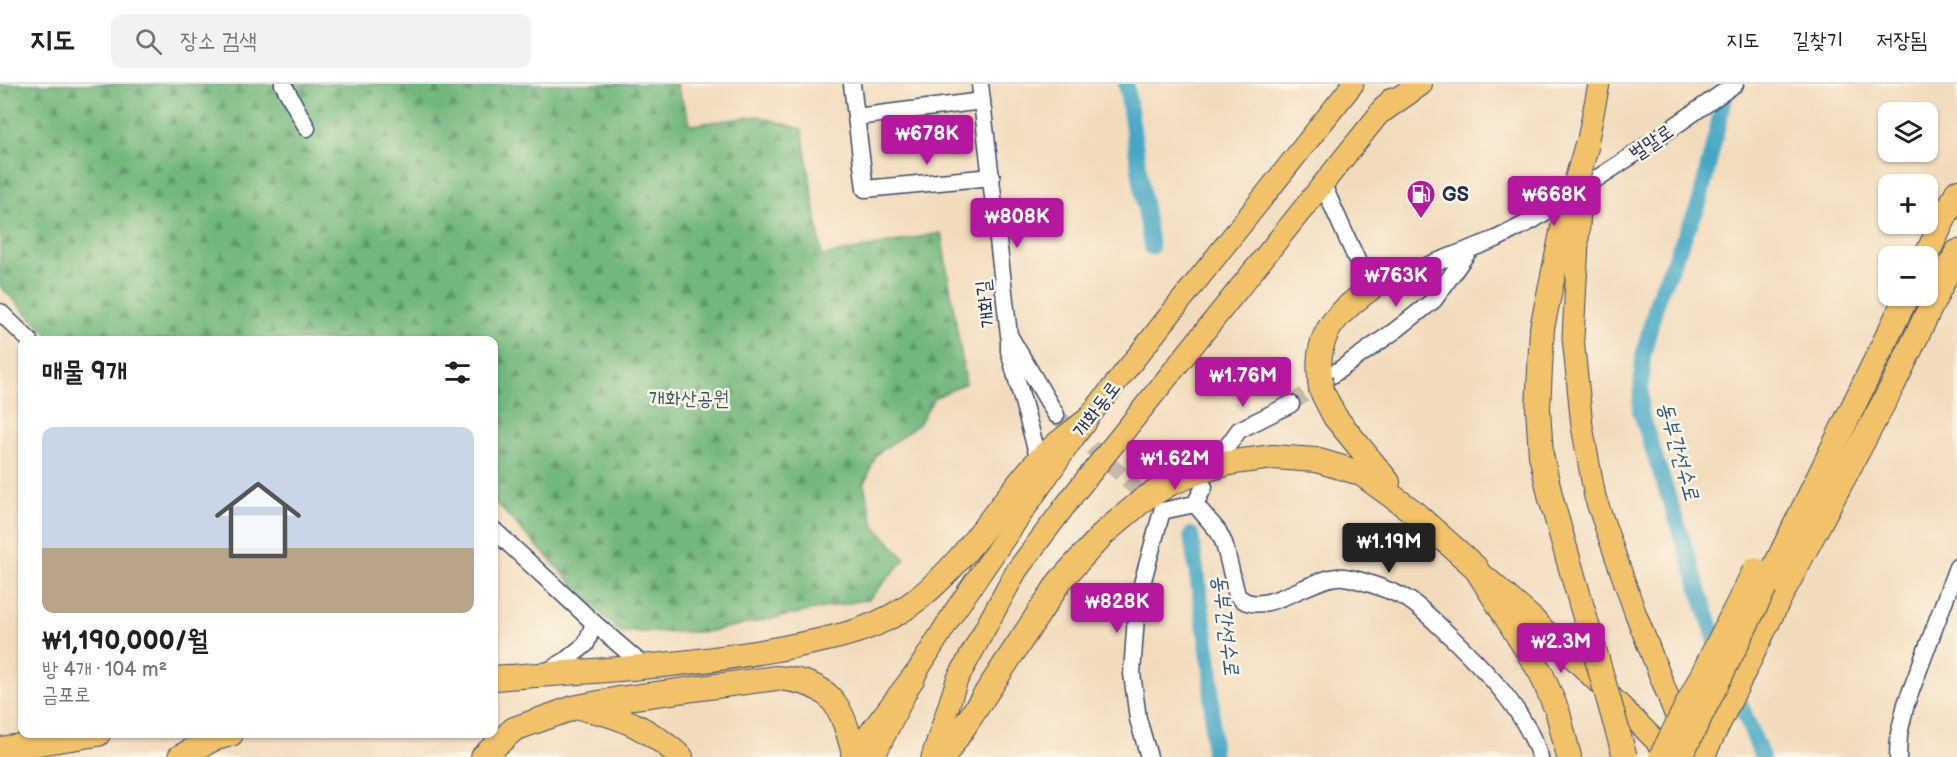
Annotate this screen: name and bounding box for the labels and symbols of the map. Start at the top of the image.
pin: ₩678K [885,115,969,166]
street label: 벌말로 [1625,119,1678,166]
pin: ₩668K [1512,176,1596,227]
fuel station icon: GS [1405,178,1437,220]
place label: GS [1442,183,1469,207]
pin: ₩808K [975,198,1059,249]
pin: ₩763K [1354,257,1438,308]
street label: 개화길 [971,278,1001,329]
pin: ₩1.76M [1194,357,1292,408]
street label: 개화동로 [1068,377,1126,443]
park label: 개화산공원 [649,387,729,411]
water label: 동부간선수로 [1653,399,1705,503]
pin: ₩1.62M [1126,440,1224,491]
pin: ₩1.19M [1340,523,1438,574]
water label: 동부간선수로 [1207,573,1244,677]
pin: ₩828K [1075,583,1159,634]
pin: ₩2.3M [1519,623,1603,674]

